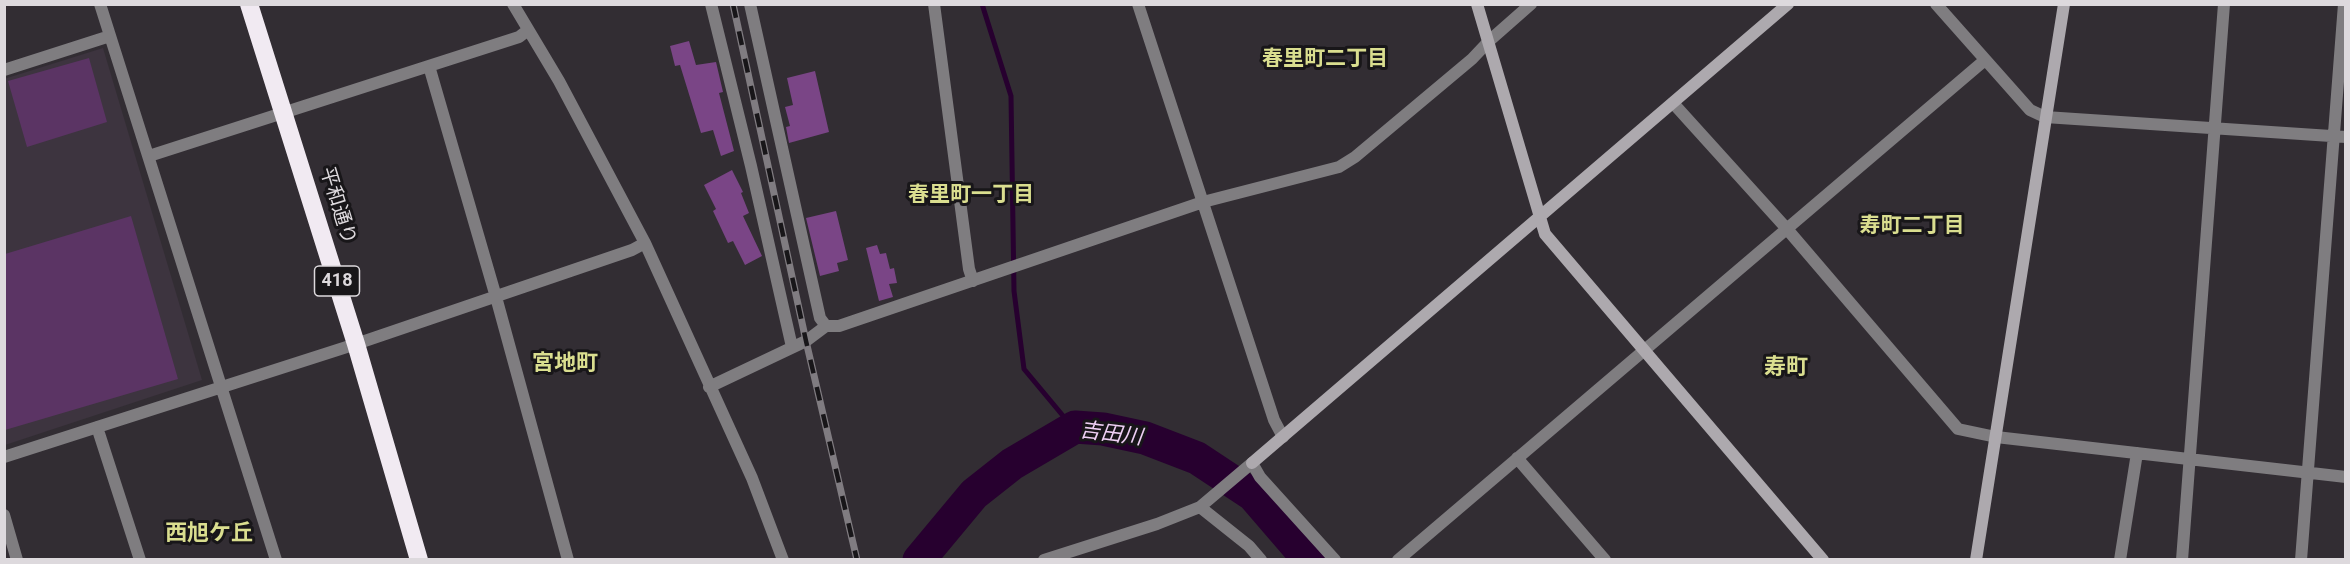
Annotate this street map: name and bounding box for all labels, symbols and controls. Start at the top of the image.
district label: 春里町二丁目 [1262,47,1388,73]
street label: 平和通り [314,164,360,248]
district label: 春里町一丁目 [908,183,1034,209]
district label: 寿町二丁目 [1860,214,1964,240]
road number: 418 [314,266,360,296]
district label: 宮地町 [532,351,598,377]
district label: 寿町 [1764,355,1808,381]
water label: 吉田川 [1078,419,1144,451]
district label: 西旭ケ丘 [165,521,253,547]

